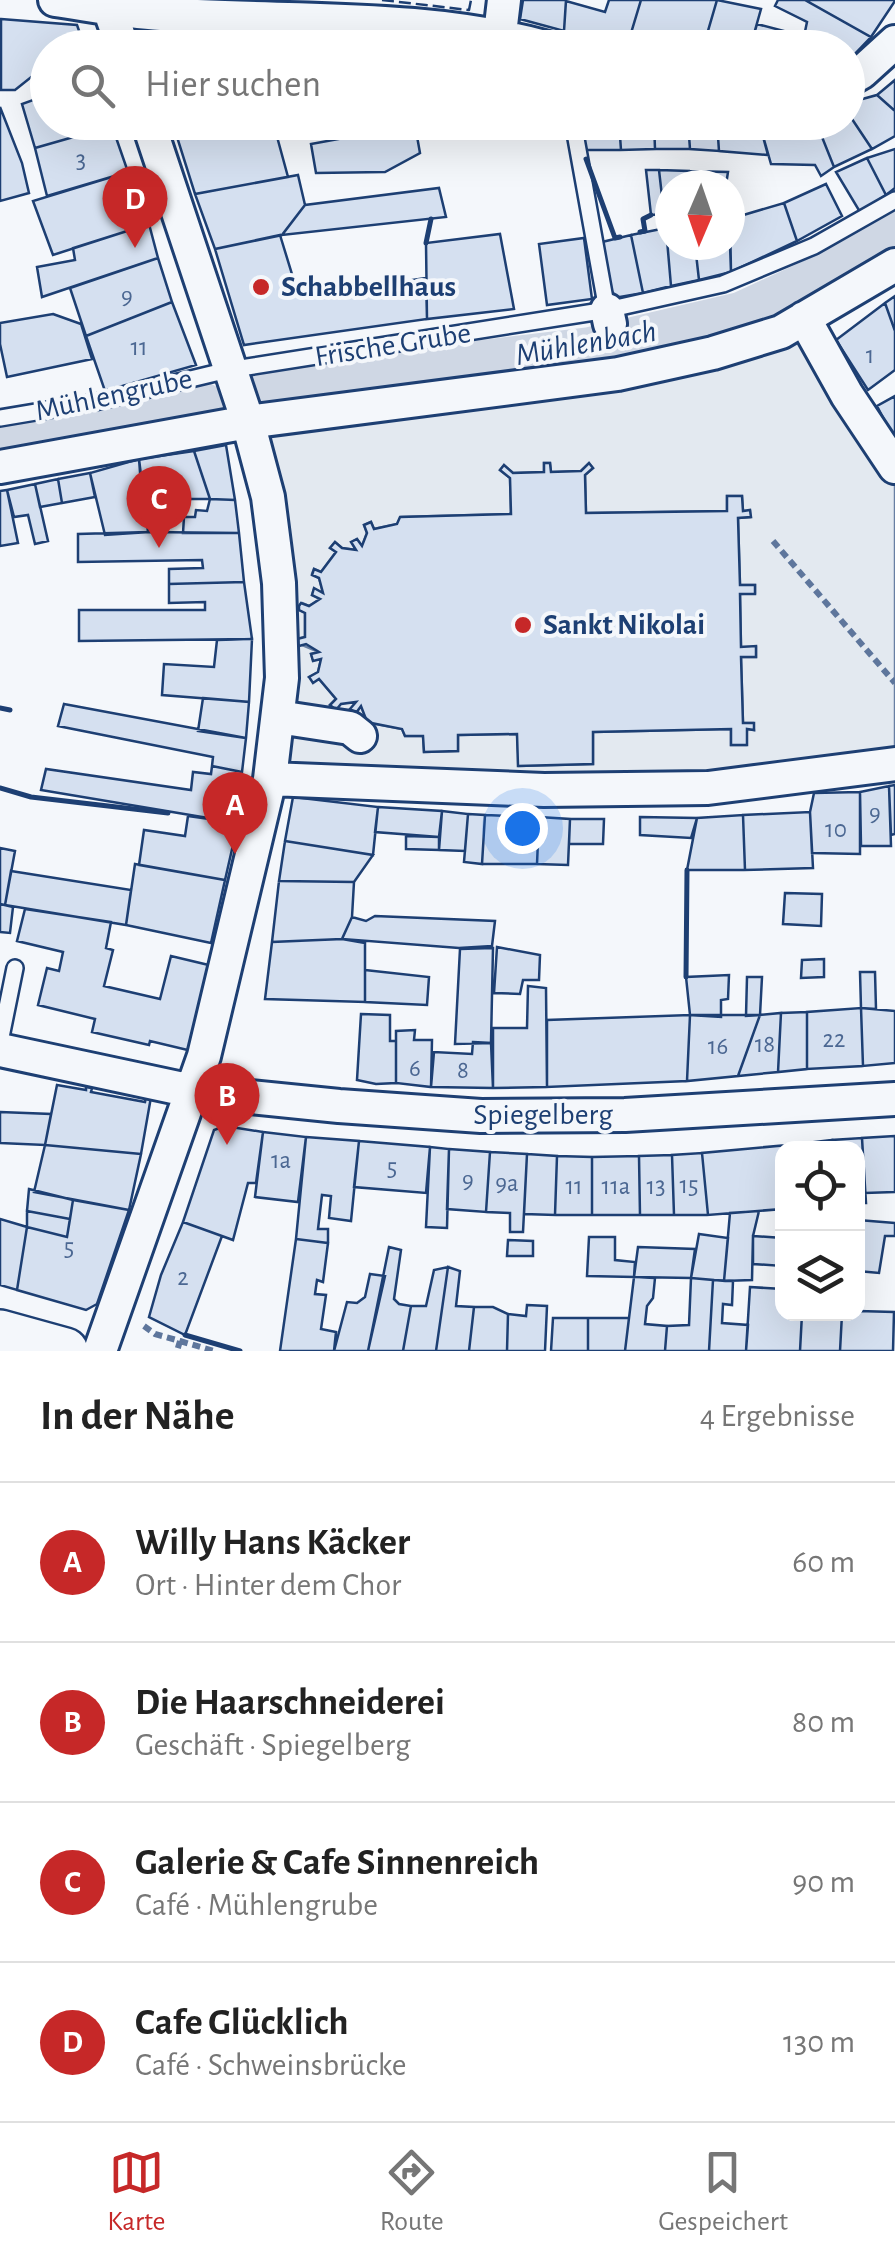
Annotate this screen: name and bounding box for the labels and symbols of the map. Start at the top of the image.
house number: 3 [76,148,86,173]
pin: D [102,166,168,248]
north arrow [655,170,745,260]
place label: Schabbellhaus [281,272,456,302]
marker: Schabbellhaus [250,276,272,298]
house number: 9 [121,284,133,309]
water label: Mühlenbach [513,315,659,371]
street label: Frische Grube [313,318,473,372]
house number: 11 [130,335,148,360]
house number: 1 [866,343,874,368]
street label: Mühlengrube [33,364,195,426]
pin: C [126,466,192,548]
place label: Sankt Nikolai [543,610,705,640]
marker: Sankt Nikolai [512,614,534,636]
pin: A [202,772,268,854]
house number: 9 [869,801,881,826]
your location [497,803,548,854]
house number: 10 [825,817,847,842]
house number: 22 [823,1027,845,1052]
house number: 18 [755,1032,775,1057]
house number: 16 [708,1034,728,1059]
house number: 6 [409,1056,421,1081]
house number: 8 [457,1058,469,1083]
pin: B [194,1062,260,1145]
street label: Spiegelberg [473,1100,613,1130]
house number: 1a [271,1148,291,1173]
house number: 5 [387,1155,397,1180]
house number: 9 [462,1168,474,1193]
house number: 9a [495,1171,519,1196]
house number: 15 [679,1173,699,1198]
house number: 11 [565,1174,583,1199]
house number: 11a [602,1174,630,1199]
house number: 13 [647,1174,665,1199]
house number: 5 [64,1235,74,1260]
house number: 2 [177,1265,189,1290]

